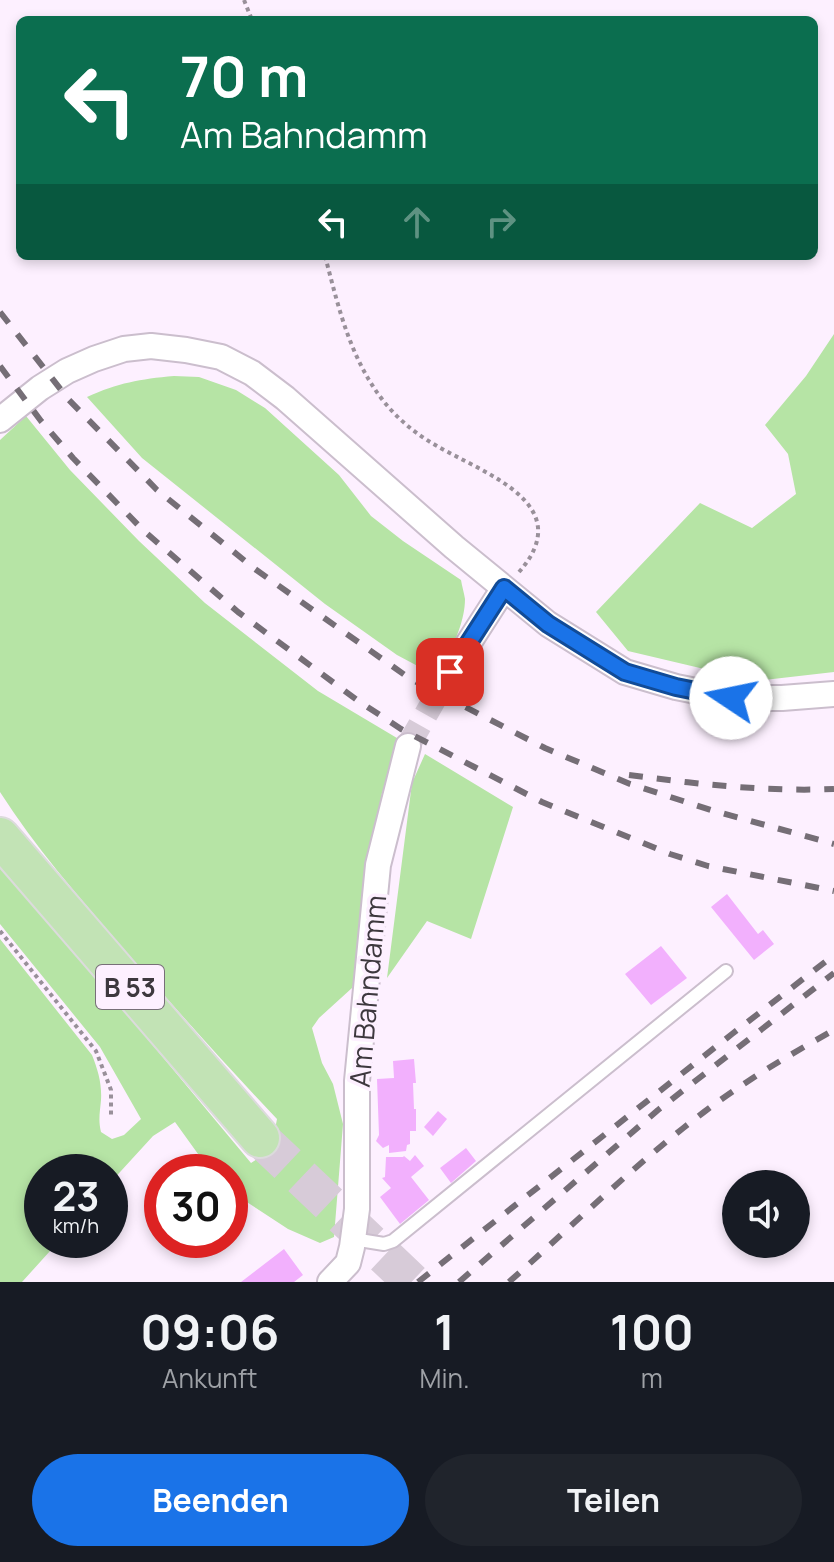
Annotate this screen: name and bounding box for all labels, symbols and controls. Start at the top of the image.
text: 70 m [180,37,308,114]
icon: left [48,48,152,152]
text: Am Bahndamm [180,110,428,159]
icon: left [311,200,355,244]
icon: ahead [395,200,439,244]
icon: right [479,200,523,244]
pin [416,638,484,706]
icon: arrive [428,650,472,694]
position arrow [689,656,773,740]
street label: Am Bahndamm [340,893,394,1089]
road number: B 53 [96,965,164,1009]
speed limit sign: 30 [144,1154,248,1258]
text: 23 [52,1168,100,1223]
map controls [722,1170,810,1258]
button: sound [722,1170,810,1258]
text: km/h [53,1212,99,1239]
text: 09:06 [140,1299,279,1364]
text: 1 [434,1299,455,1364]
text: 100 [610,1299,694,1364]
text: Ankunft [162,1360,257,1396]
text: Min. [420,1360,470,1396]
text: m [641,1360,663,1396]
button: Beenden [32,1454,409,1546]
button: Teilen [425,1454,802,1546]

